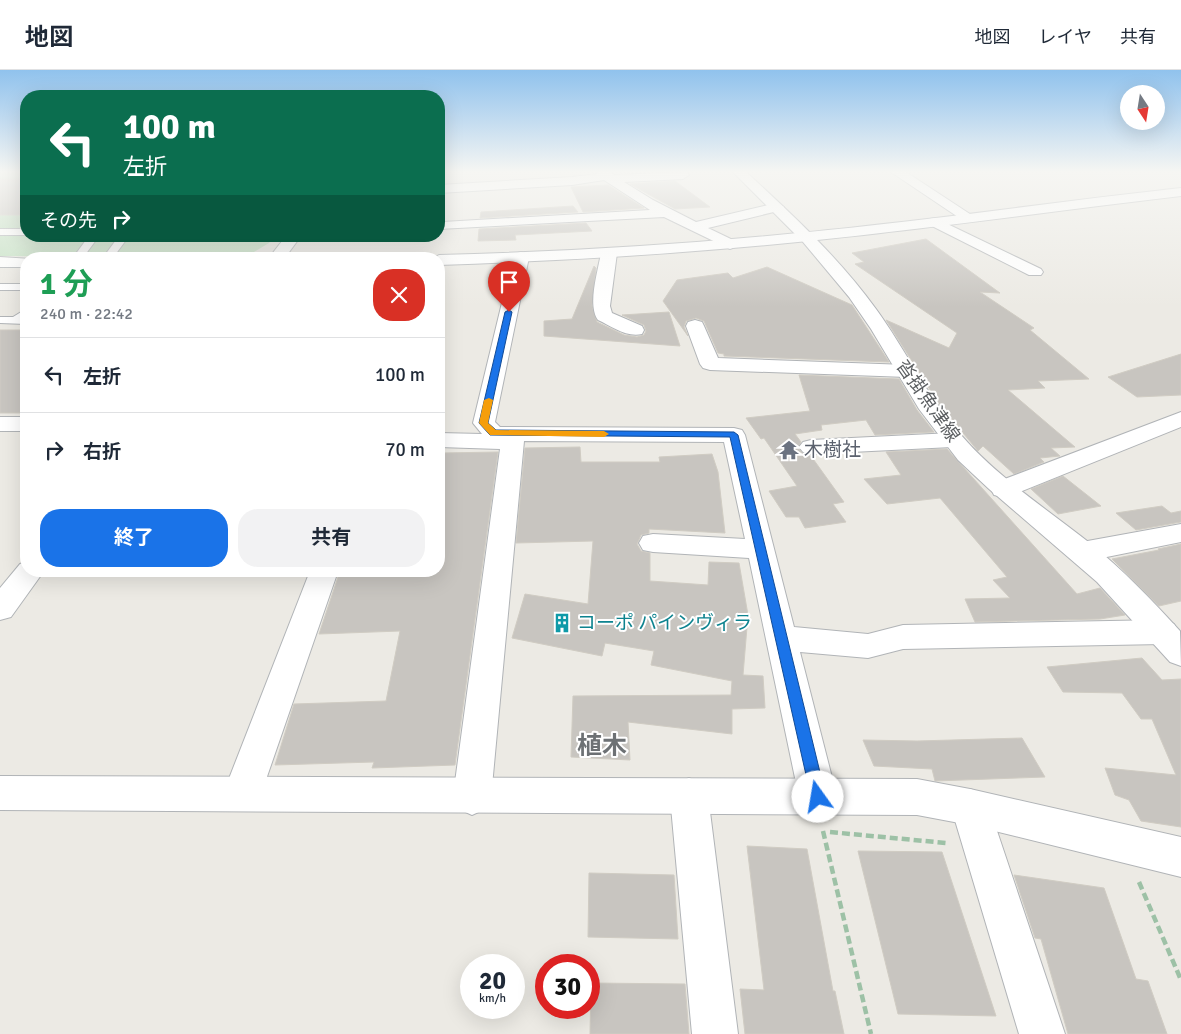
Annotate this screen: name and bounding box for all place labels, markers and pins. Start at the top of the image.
pin [488,261,530,312]
place label: 木樹社 [804,438,861,462]
temple icon: 木樹社 [778,439,800,461]
place label: コーポ パインヴィラ [577,611,752,635]
building icon: コーポ パインヴィラ [551,612,573,634]

